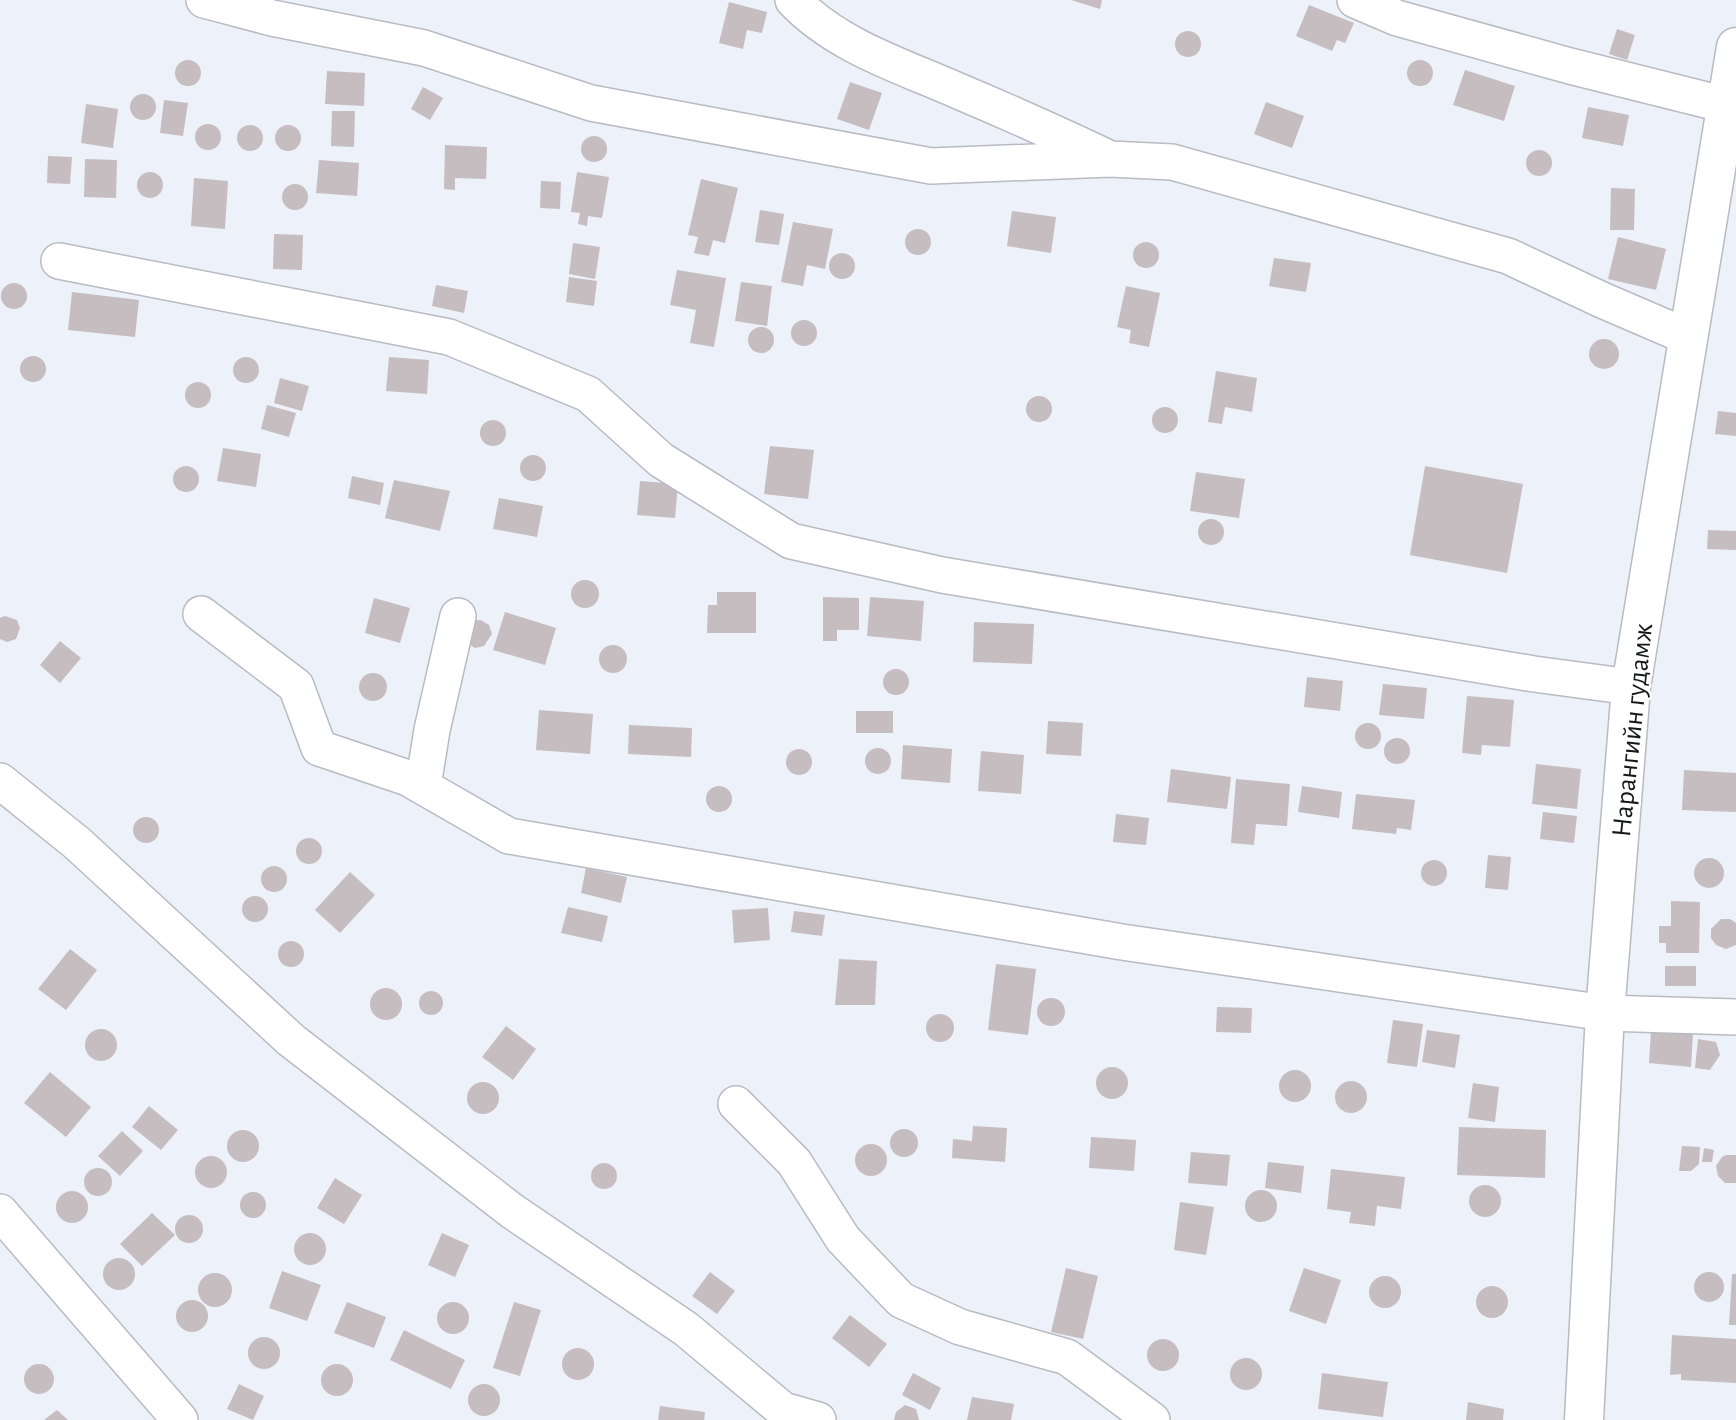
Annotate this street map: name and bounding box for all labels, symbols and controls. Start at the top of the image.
street label: Нарангийн гудамж [1608,622,1658,839]

